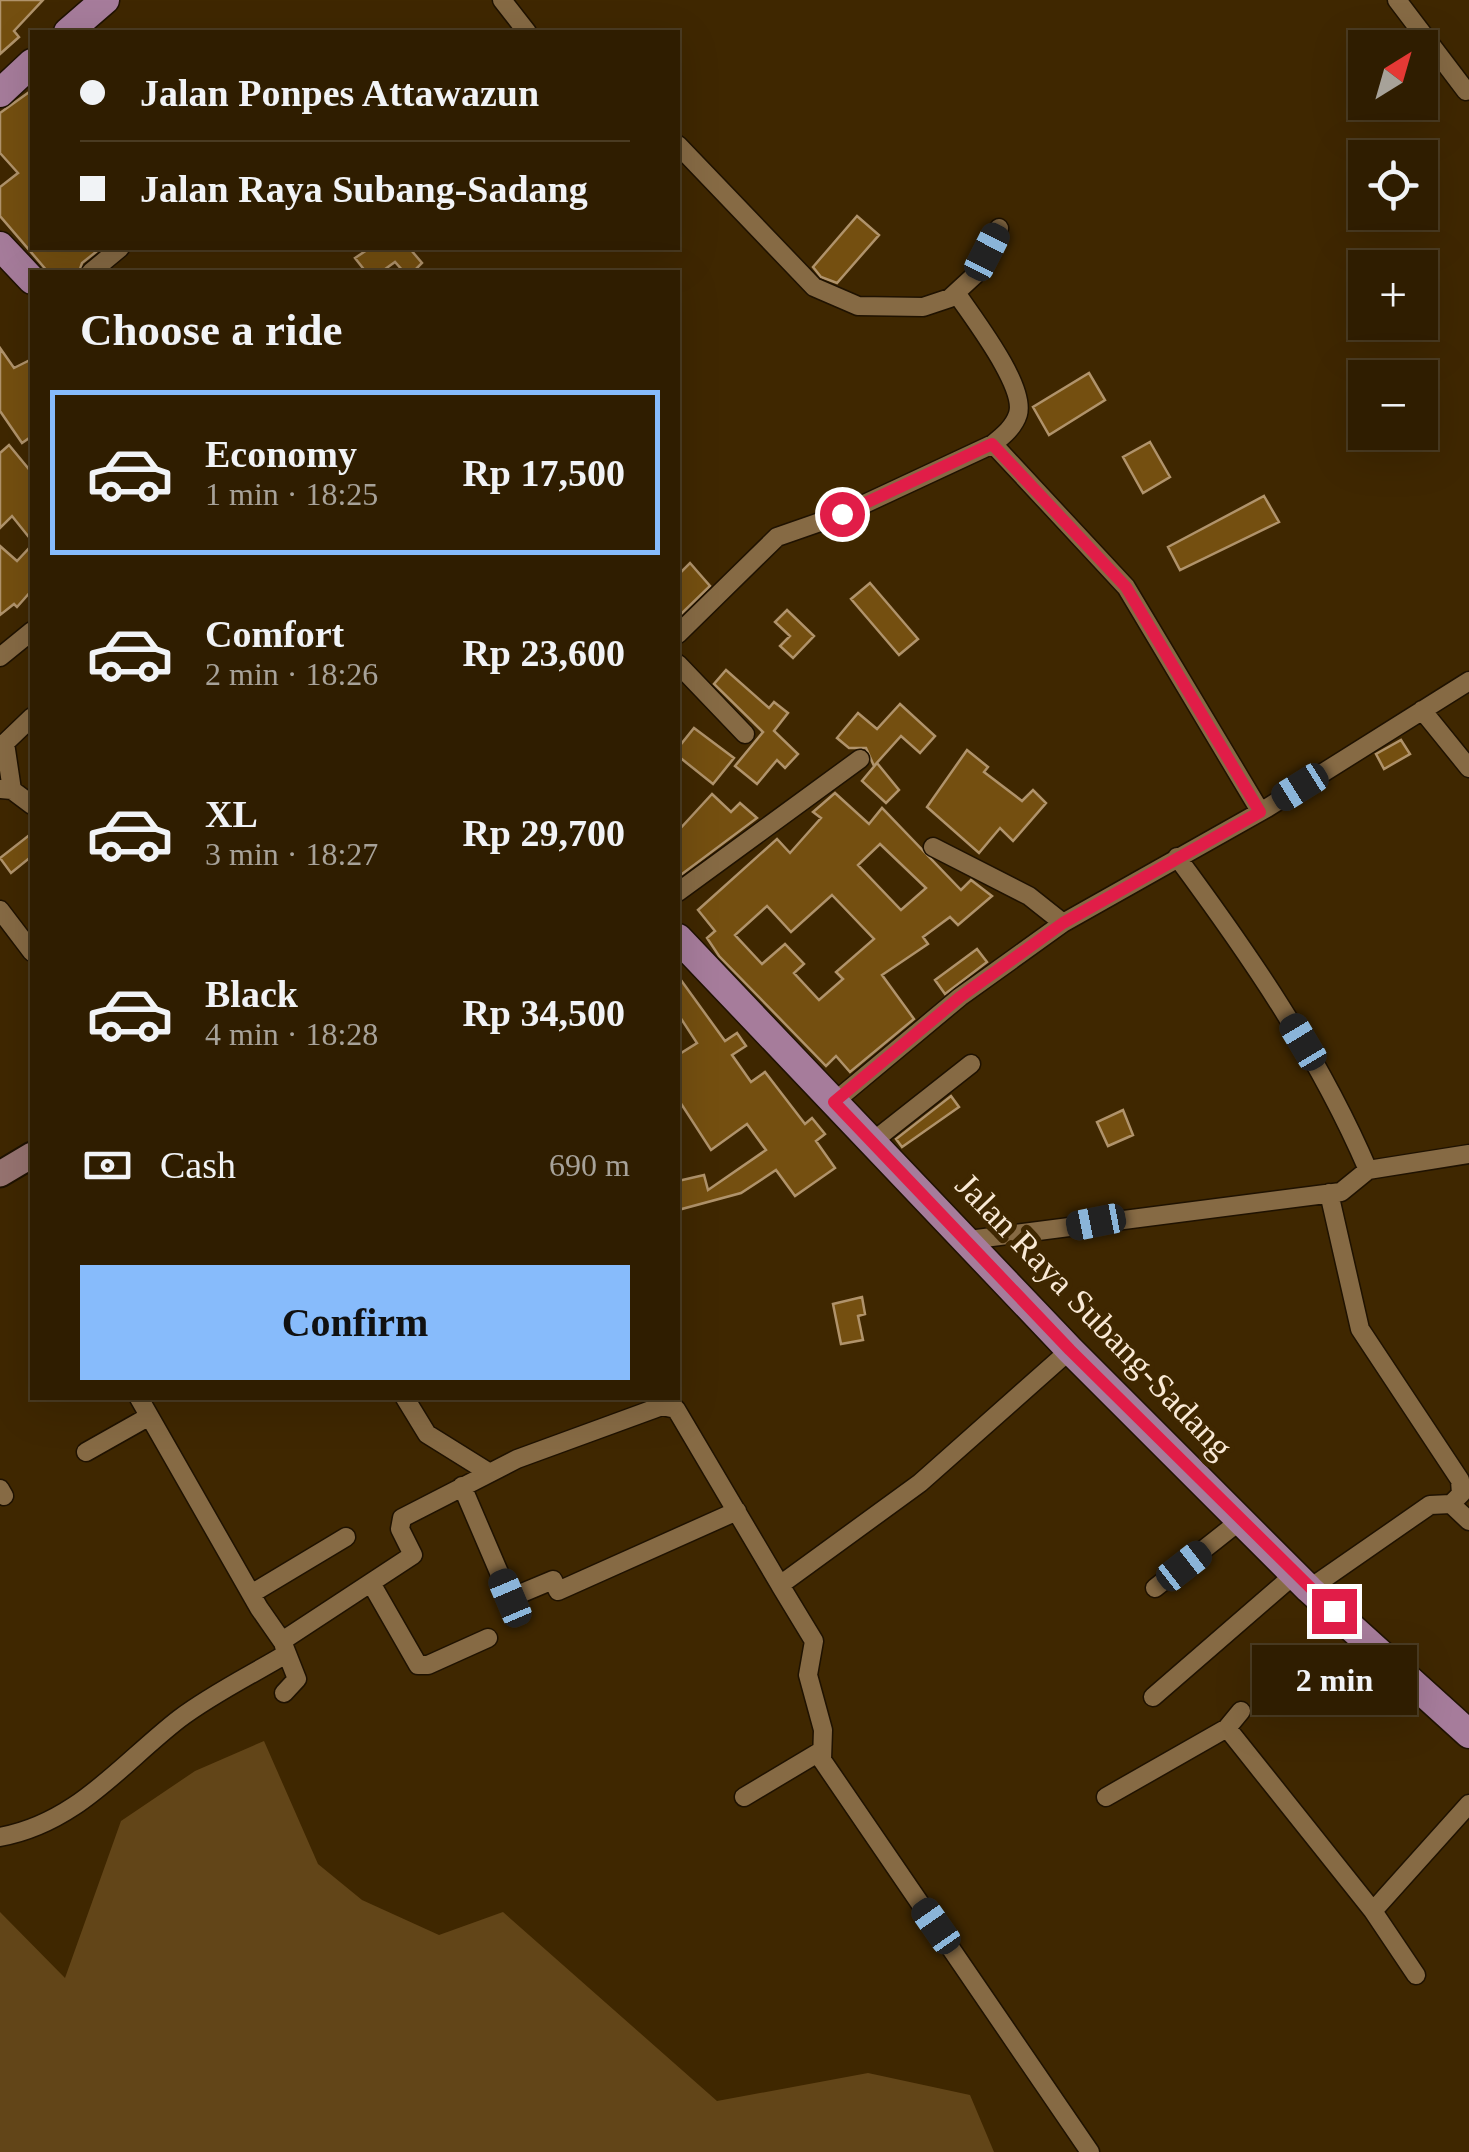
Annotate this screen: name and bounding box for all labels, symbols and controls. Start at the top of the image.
north arrow [1348,30,1438,120]
map controls [1348,30,1438,450]
text: Jalan Ponpes Attawazun [140,72,539,114]
button: locate [1348,140,1438,230]
text: Jalan Raya Subang-Sadang [140,168,588,210]
car [960,218,1014,286]
button: + [1348,250,1438,340]
text: Choose a ride [80,305,343,355]
button: − [1348,360,1438,450]
icon: car [85,428,175,518]
text: Economy [205,433,357,475]
text: Rp 17,500 [462,452,625,494]
text: 1 min · 18:25 [205,476,378,512]
route start [820,492,865,537]
icon: car [85,608,175,698]
text: Comfort [205,613,344,655]
text: Rp 23,600 [462,632,625,674]
text: 2 min · 18:26 [205,656,378,692]
car [1267,758,1333,816]
icon: car [85,788,175,878]
text: XL [205,793,258,835]
text: Rp 29,700 [462,812,625,854]
text: 3 min · 18:27 [205,836,378,872]
icon: car [85,968,175,1058]
text: Black [205,973,298,1015]
text: Rp 34,500 [462,992,625,1034]
car [1275,1009,1331,1075]
text: 4 min · 18:28 [205,1016,378,1052]
icon: cash [80,1138,135,1193]
text: Cash [160,1144,236,1186]
text: 690 m [549,1147,630,1183]
street label: Jalan Raya Subang-Sadang [948,1165,1240,1467]
car [1064,1202,1128,1242]
button: Confirm [80,1265,630,1380]
car [1151,1536,1217,1596]
car [484,1565,536,1631]
route end [1312,1589,1357,1634]
callout: 2 min [1252,1646,1416,1716]
text: 2 min [1296,1662,1373,1698]
car [907,1893,965,1959]

